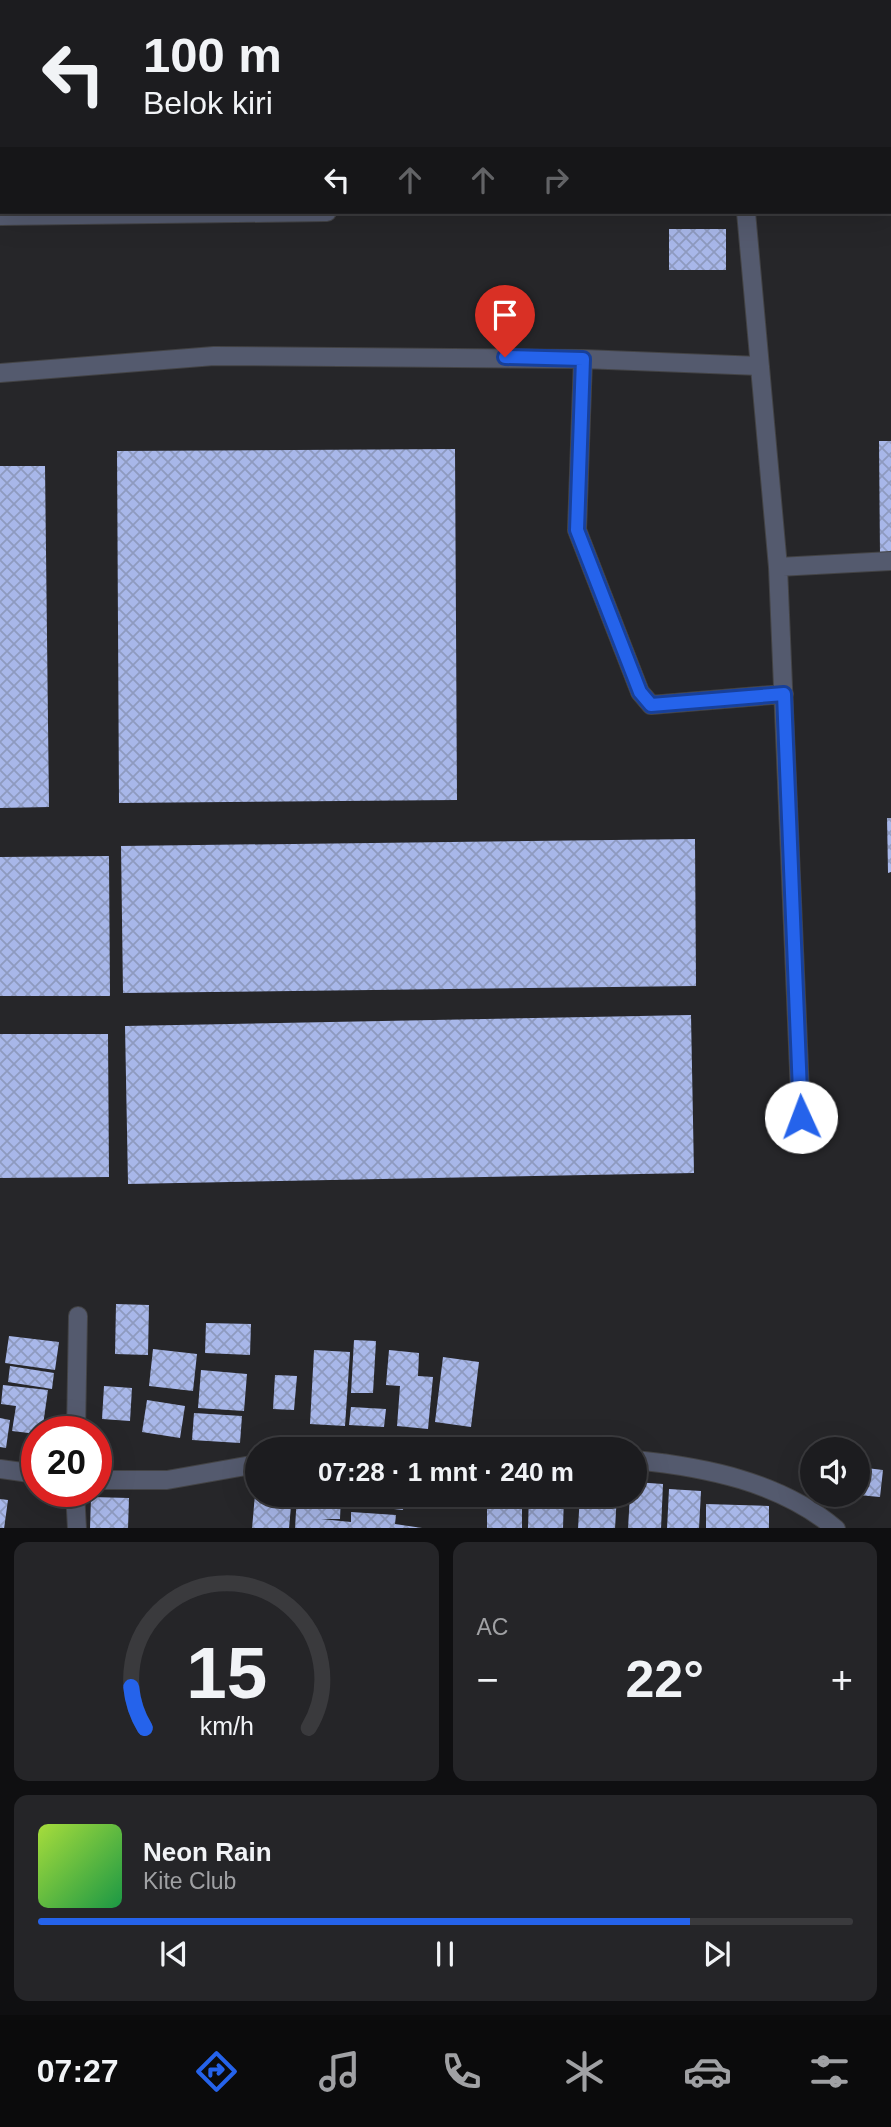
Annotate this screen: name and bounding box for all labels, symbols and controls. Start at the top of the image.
icon: left [28,28,119,119]
text: 100 m [143,28,282,82]
text: Belok kiri [143,85,273,121]
icon: left [318,161,356,199]
icon: ahead [391,161,429,199]
icon: ahead [464,161,502,199]
icon: right [537,161,575,199]
pin [475,285,535,357]
icon: arrive [486,296,524,334]
position arrow [764,1080,838,1154]
speed limit sign: 20 [21,1416,112,1507]
map controls [800,1437,870,1507]
button: sound [800,1437,870,1507]
text: 07:28 · 1 mnt · 240 m [318,1457,574,1487]
text: AC [477,1614,508,1640]
text: 15 [186,1632,267,1713]
text: 22° [625,1650,704,1708]
text: − [477,1659,499,1701]
text: + [831,1659,853,1701]
text: km/h [199,1711,253,1739]
text: Neon Rain [143,1837,272,1867]
text: Kite Club [143,1868,236,1894]
icon: previous [155,1935,193,1973]
icon: pause [426,1935,464,1973]
icon: next [698,1935,736,1973]
icon: directions [192,2047,241,2096]
icon: music [315,2047,364,2096]
icon: phone [437,2047,486,2096]
icon: climate [560,2047,609,2096]
icon: car [683,2047,732,2096]
icon: filters [805,2047,854,2096]
text: 07:27 [37,2053,119,2089]

